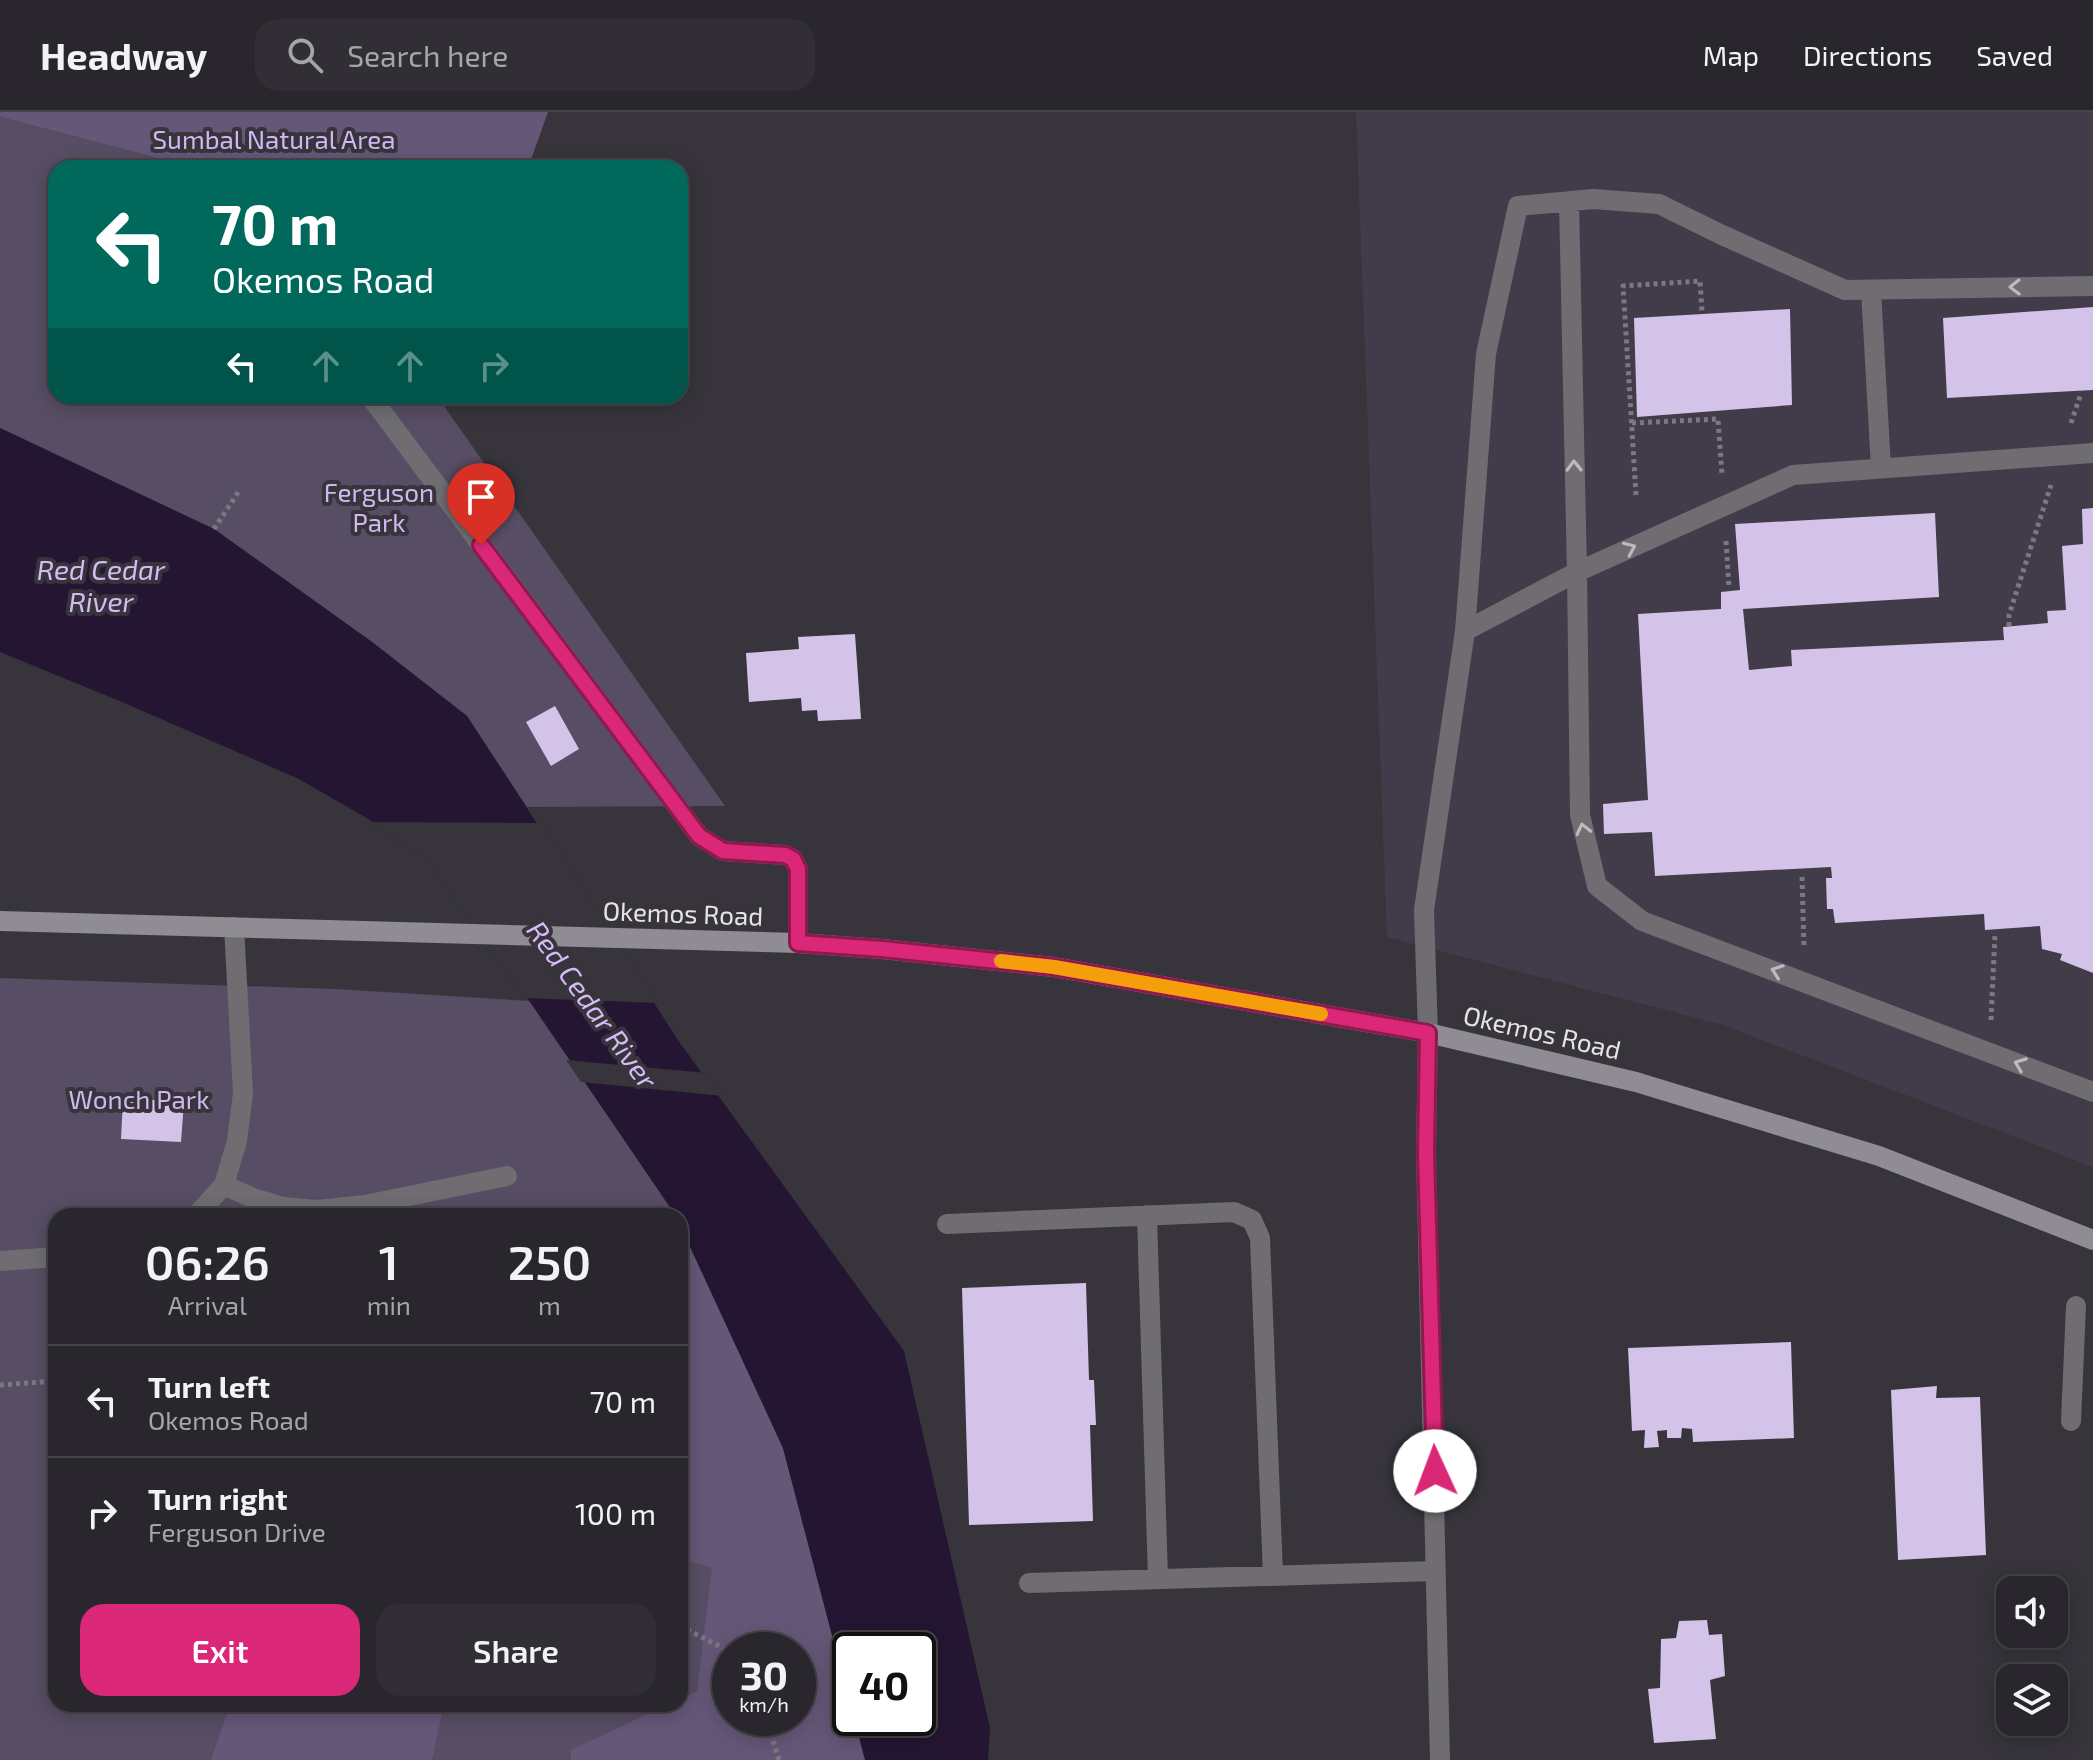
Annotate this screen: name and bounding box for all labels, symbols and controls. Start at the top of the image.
search box [255,19,815,91]
text: Headway [40,32,207,78]
icon: search [283,33,327,77]
text: Search here [347,37,508,73]
text: Map [1703,38,1759,72]
text: Directions [1803,38,1932,72]
text: Saved [1976,38,2053,72]
park label: Sumbal Natural Area [153,123,395,154]
text: 70 m [212,189,338,256]
icon: left [80,192,184,296]
text: Okemos Road [212,257,434,300]
one-way arrow [2008,279,2021,296]
icon: left [220,344,264,388]
icon: ahead [304,344,348,388]
icon: ahead [388,344,432,388]
icon: right [472,344,516,388]
one-way arrow [1566,459,1583,472]
pin [447,463,515,545]
icon: arrive [459,475,503,519]
park label: Ferguson Park [324,476,434,537]
one-way arrow [1622,542,1636,558]
water label: Red Cedar River [37,552,166,618]
one-way arrow [1576,823,1593,837]
street label: Okemos Road [602,894,764,931]
water label: Red Cedar River [520,914,666,1096]
one-way arrow [1771,964,1785,981]
street label: Okemos Road [1461,998,1624,1065]
one-way arrow [2014,1057,2028,1074]
park label: Wonch Park [69,1083,209,1114]
text: 06:26 [145,1232,270,1290]
text: 1 [379,1232,399,1290]
text: 250 [508,1232,591,1290]
text: Arrival [168,1289,247,1320]
text: min [367,1289,411,1320]
text: m [538,1289,561,1320]
text: Turn left [148,1368,270,1404]
icon: left [80,1379,124,1423]
text: 70 m [590,1383,656,1419]
text: Okemos Road [148,1404,309,1435]
position arrow [1393,1429,1477,1513]
text: Turn right [148,1480,288,1516]
icon: right [80,1491,124,1535]
text: 100 m [575,1495,656,1531]
text: Ferguson Drive [148,1516,326,1547]
map controls [1996,1576,2068,1736]
button: sound [1996,1576,2068,1648]
button: Exit [80,1604,360,1696]
button: Share [376,1604,656,1696]
speed limit sign: 40 [832,1632,936,1736]
text: 30 [740,1650,788,1698]
button: layers [1996,1664,2068,1736]
text: km/h [739,1692,789,1716]

